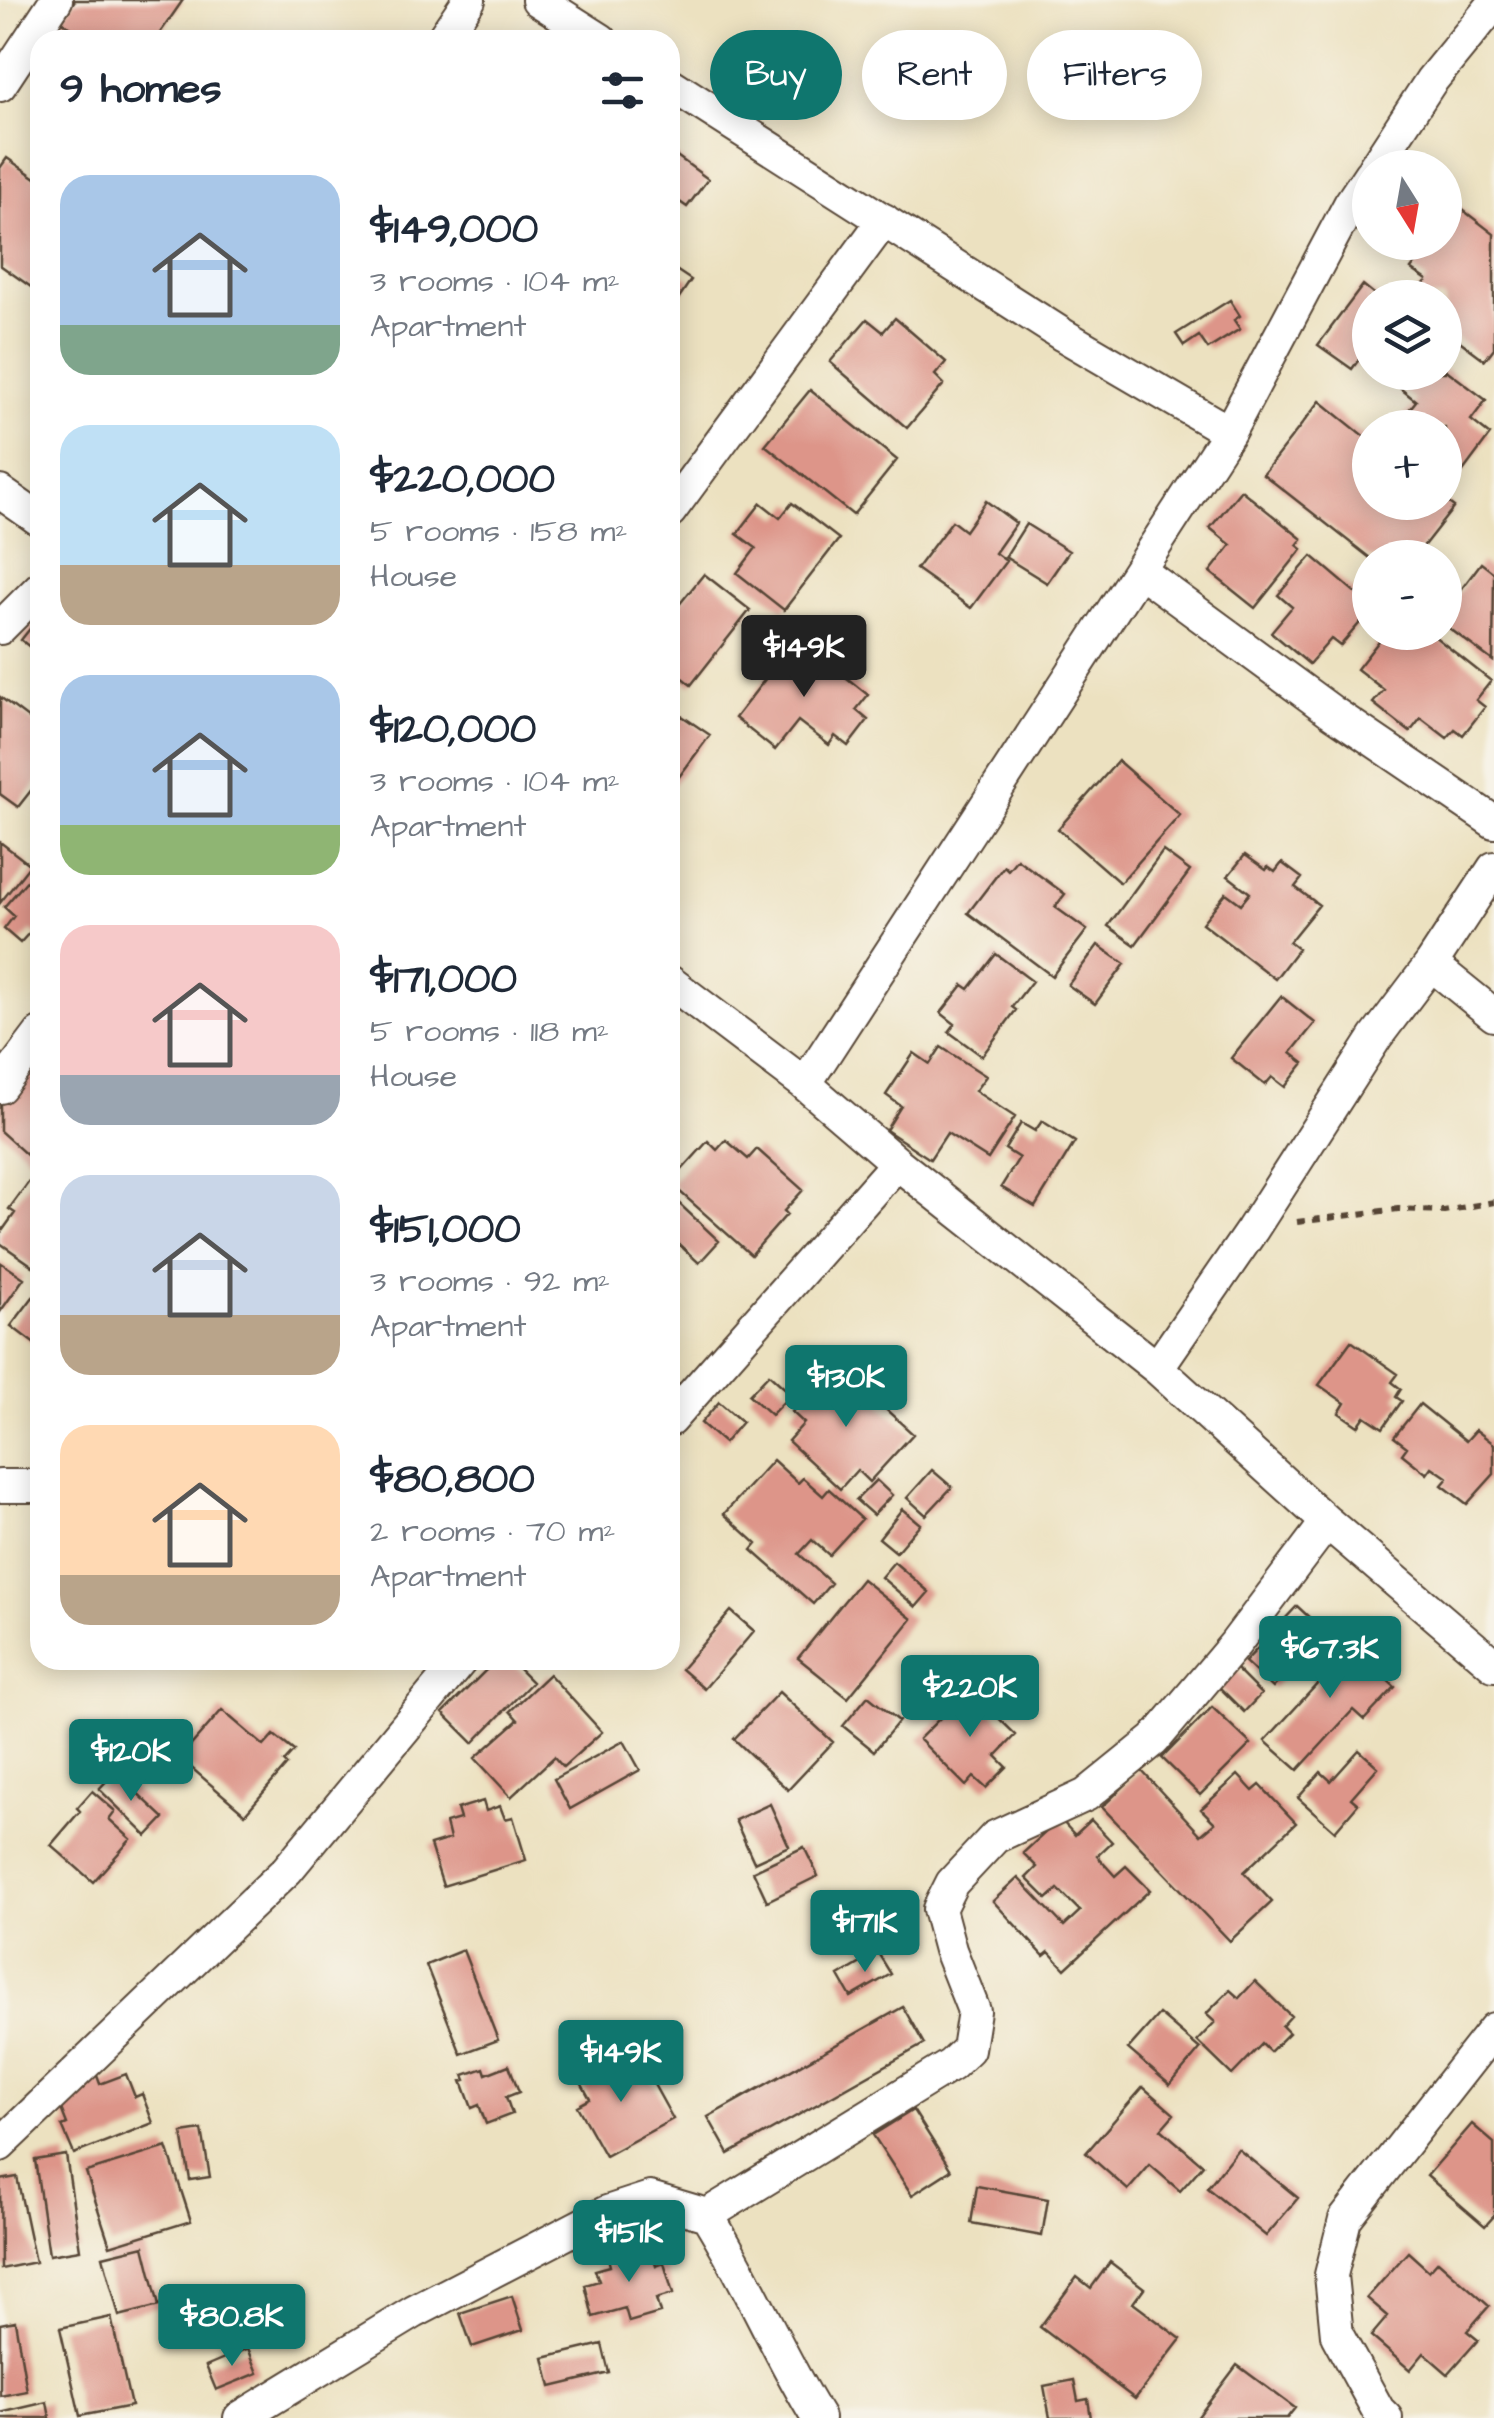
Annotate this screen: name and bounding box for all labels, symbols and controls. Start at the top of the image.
chip: Buy [710,30,842,120]
chip: Rent [862,30,1007,120]
chip: Filters [1027,30,1202,120]
text: 9 homes [60,61,222,119]
icon: filters [595,63,650,118]
north arrow [1352,150,1462,260]
map controls [1352,150,1462,650]
text: $149,000 [370,201,538,259]
icon: home [140,215,260,335]
text: 3 rooms · 104 m² [370,259,620,304]
button: layers [1352,280,1462,390]
text: Apartment [370,304,526,349]
button: + [1352,410,1462,520]
text: $220,000 [370,451,555,509]
icon: home [140,465,260,585]
text: 5 rooms · 158 m² [370,509,627,554]
button: − [1352,540,1462,650]
text: House [370,554,457,599]
pin: $149K [734,615,874,700]
text: $149K [763,625,845,670]
text: $120,000 [370,701,536,759]
icon: home [140,715,260,835]
text: 3 rooms · 104 m² [370,759,620,804]
text: Apartment [370,804,526,849]
text: $171,000 [370,951,517,1009]
icon: home [140,965,260,1085]
text: 5 rooms · 118 m² [370,1009,609,1054]
text: House [370,1054,457,1099]
text: $151,000 [370,1201,521,1259]
icon: home [140,1215,260,1335]
text: 3 rooms · 92 m² [370,1259,610,1304]
text: Apartment [370,1304,526,1349]
pin: $130K [776,1345,916,1430]
text: $130K [807,1355,885,1400]
text: $80,800 [370,1451,535,1509]
icon: home [140,1465,260,1585]
text: 2 rooms · 70 m² [370,1509,615,1554]
text: Apartment [370,1554,526,1599]
pin: $67.3K [1249,1616,1411,1701]
text: $67.3K [1281,1626,1379,1671]
pin: $220K [900,1655,1040,1740]
text: $220K [923,1665,1017,1710]
pin: $120K [61,1719,201,1804]
text: $120K [91,1729,171,1774]
pin: $171K [795,1890,935,1975]
text: $171K [832,1900,898,1945]
pin: $149K [551,2020,691,2105]
text: $149K [580,2030,662,2075]
pin: $151K [559,2200,699,2285]
text: $151K [595,2210,663,2255]
pin: $80.8K [151,2284,313,2369]
text: $80.8K [180,2294,284,2339]

